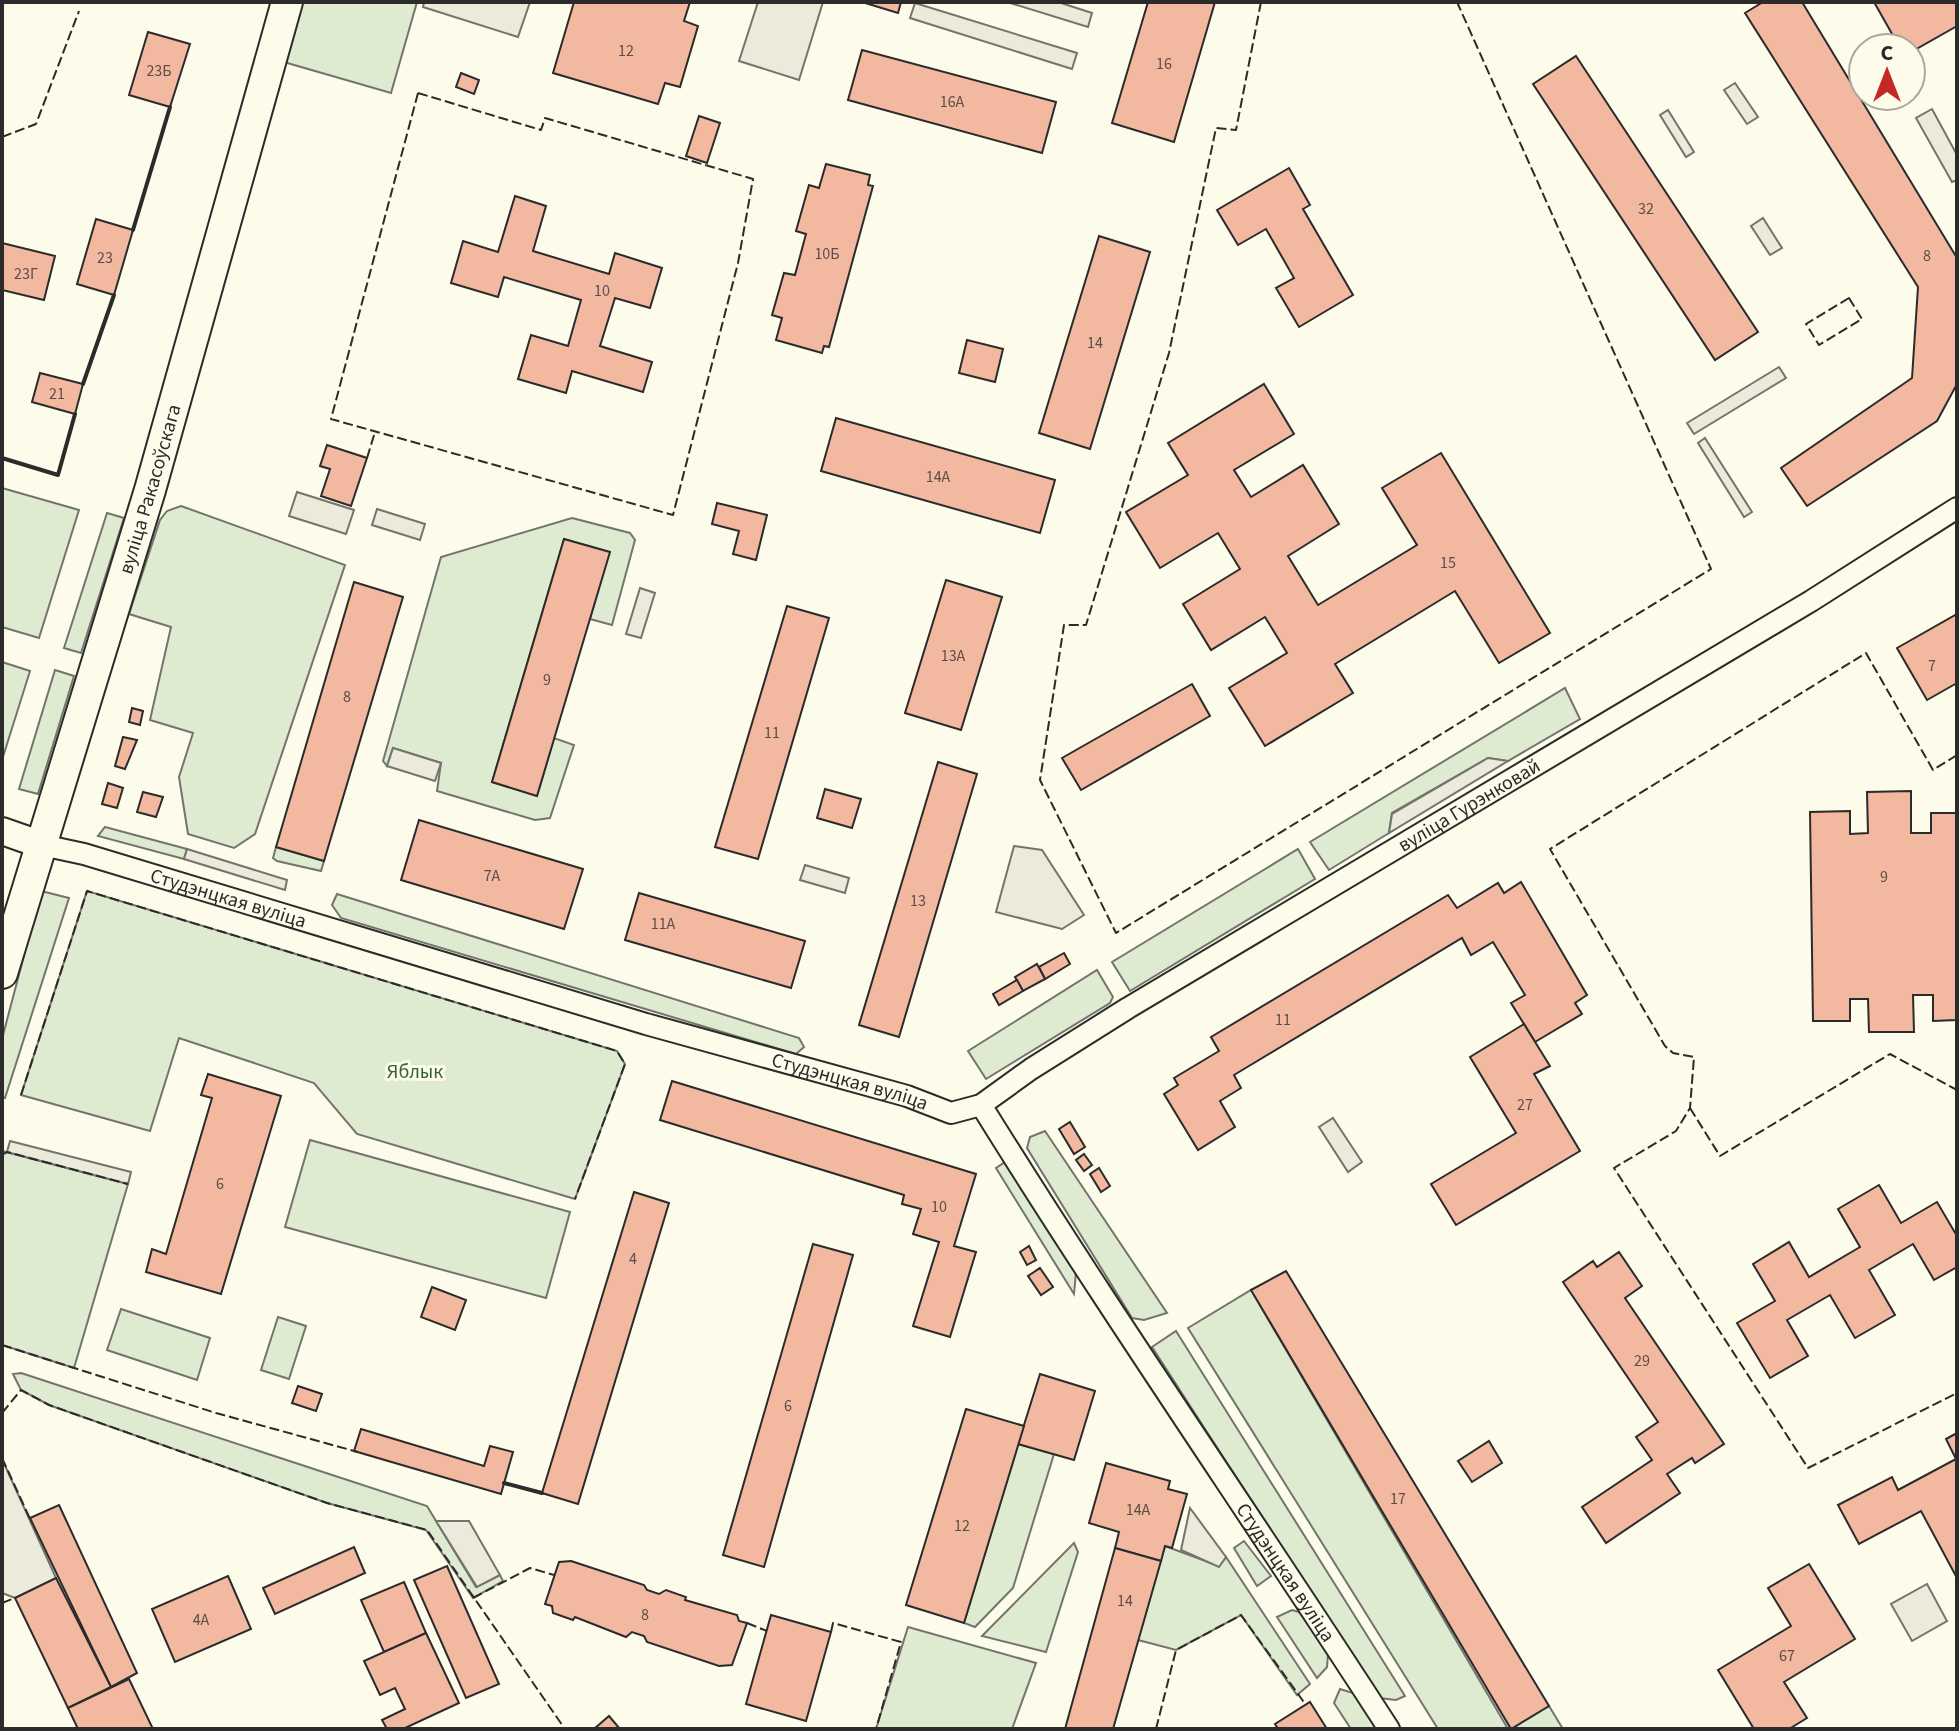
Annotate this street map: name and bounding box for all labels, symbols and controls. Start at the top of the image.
north arrow [1847,32,1927,112]
text: С [1881,37,1894,69]
house number: 12 [618,40,634,62]
house number: 16 [1156,53,1172,75]
house number: 23Б [146,60,172,82]
house number: 16А [940,91,965,113]
house number: 32 [1638,198,1654,220]
house number: 10Б [814,243,840,265]
house number: 8 [1923,245,1931,267]
house number: 23 [97,247,113,269]
house number: 23Г [14,263,38,285]
house number: 10 [594,280,610,302]
house number: 14 [1087,332,1103,354]
house number: 21 [49,383,65,405]
street label: вуліца Ракасоўскага [112,401,188,578]
house number: 14А [926,466,951,488]
house number: 15 [1440,552,1456,574]
house number: 13А [941,645,966,667]
house number: 7 [1928,655,1936,677]
house number: 9 [543,669,551,691]
house number: 8 [343,686,351,708]
house number: 11 [764,722,780,744]
street label: вуліца Гурэнковай [1393,752,1546,859]
street label: Студэнцкая вуліца [147,862,310,936]
house number: 7А [484,865,501,887]
house number: 9 [1880,866,1888,888]
house number: 13 [910,890,926,912]
house number: 11А [651,913,676,935]
house number: 11 [1275,1009,1291,1031]
street label: Студэнцкая вуліца [768,1046,932,1118]
park label: Яблык [387,1058,443,1086]
house number: 27 [1517,1094,1533,1116]
house number: 6 [216,1173,224,1195]
house number: 10 [931,1196,947,1218]
house number: 4 [629,1248,637,1270]
house number: 29 [1634,1350,1650,1372]
house number: 6 [784,1395,792,1417]
house number: 17 [1390,1488,1406,1510]
street label: Студэнцкая вуліца [1229,1498,1342,1648]
house number: 14А [1126,1499,1151,1521]
house number: 12 [954,1515,970,1537]
house number: 14 [1117,1590,1133,1612]
house number: 8 [641,1604,649,1626]
house number: 4А [193,1609,210,1631]
house number: 67 [1779,1645,1795,1667]

